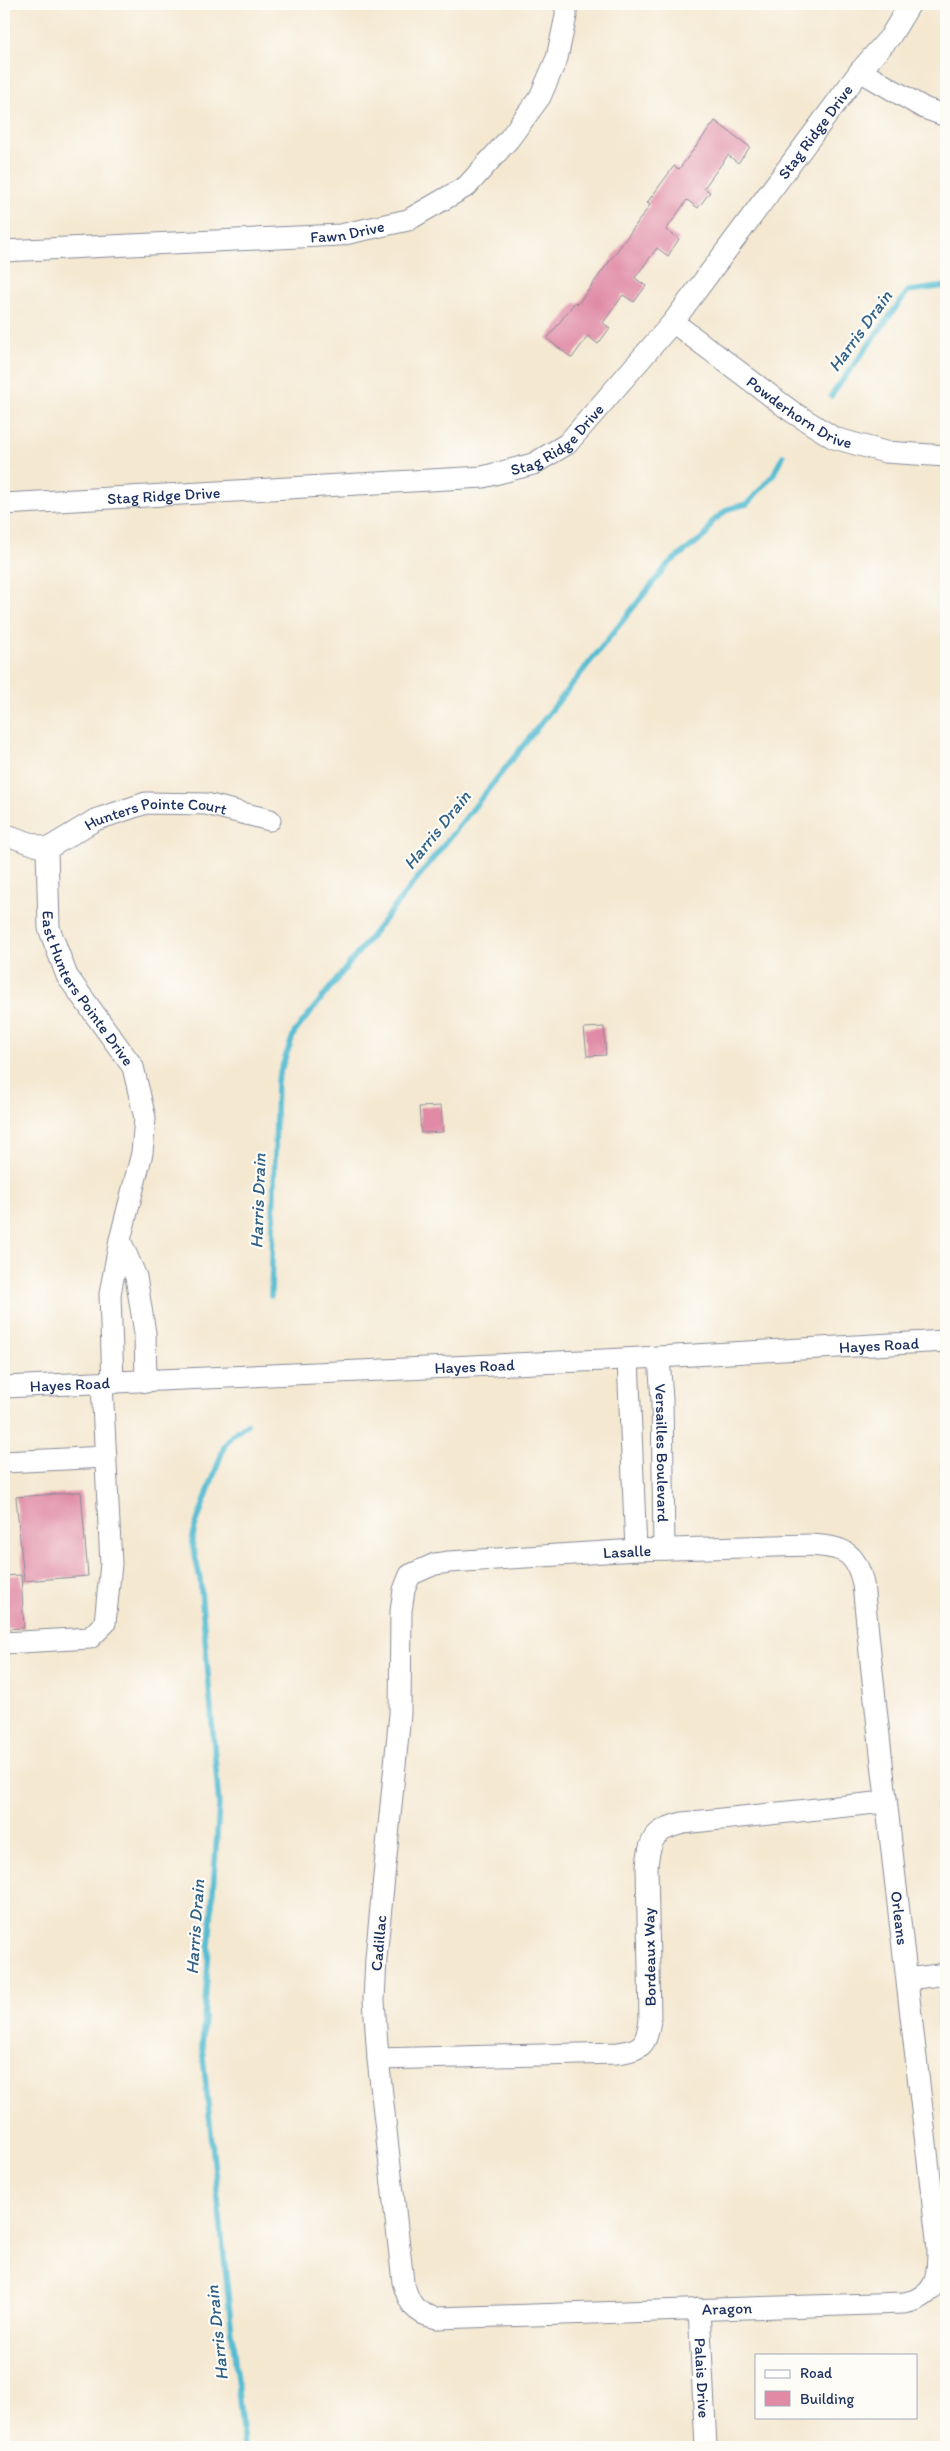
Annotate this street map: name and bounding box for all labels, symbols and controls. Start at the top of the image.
street label: Stag Ridge Drive [774,81,857,183]
street label: Fawn Drive [310,216,386,246]
water label: Harris Drain [823,286,897,376]
street label: Powderhorn Drive [743,372,854,453]
street label: Stag Ridge Drive [508,400,608,479]
street label: Stag Ridge Drive [107,483,221,508]
water label: Harris Drain [399,786,476,874]
street label: Hunters Pointe Court [81,793,229,834]
street label: East Hunters Pointe Drive [39,910,138,1069]
water label: Harris Drain [245,1153,271,1249]
street label: Hayes Road [838,1333,920,1357]
street label: Hayes Road [434,1355,515,1378]
street label: Hayes Road [29,1373,111,1396]
street label: Versailles Boulevard [651,1383,673,1523]
street label: Lasalle [602,1541,652,1562]
water label: Harris Drain [181,1878,209,1975]
street label: Orleans [887,1890,912,1946]
street label: Bordeaux Way [639,1907,660,2007]
street label: Cadillac [367,1914,390,1972]
water label: Harris Drain [201,2284,233,2381]
street label: Aragon [702,2298,752,2319]
street label: Palais Drive [690,2337,714,2419]
legend [755,2354,918,2418]
text: Road [800,2364,833,2382]
text: Building [800,2390,854,2408]

